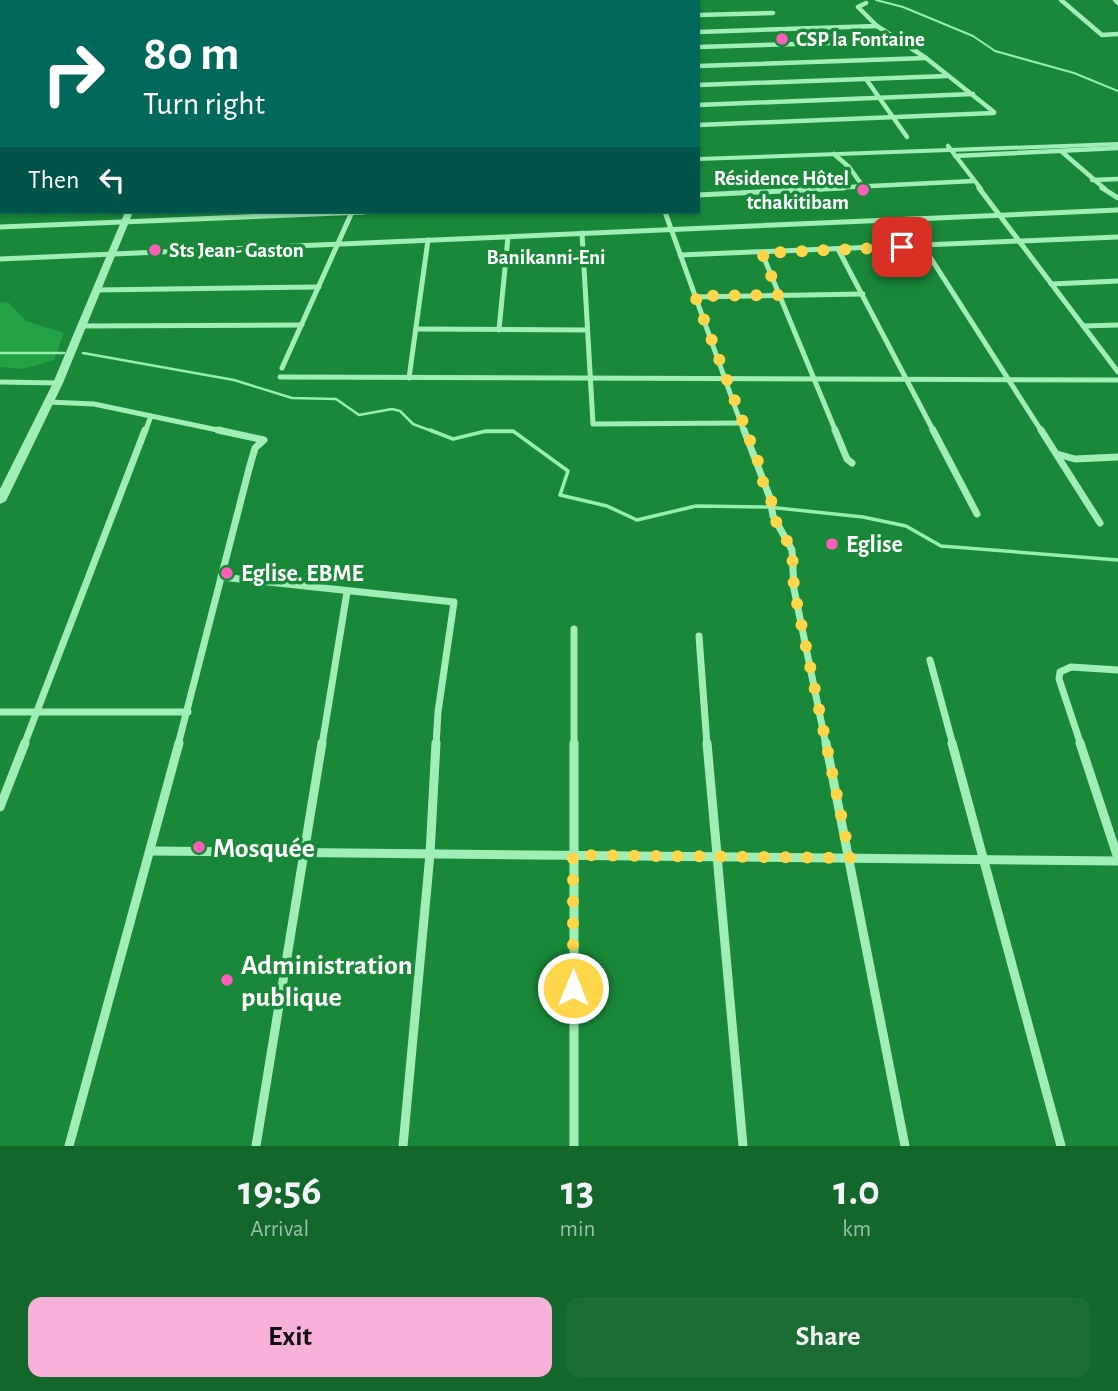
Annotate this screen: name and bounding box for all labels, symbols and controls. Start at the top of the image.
icon: right [28,28,119,119]
place label: CSP la Fontaine [796,29,925,50]
text: 80 m [143,30,240,79]
marker: CSP la Fontaine [774,31,790,47]
text: Turn right [143,88,265,120]
icon: left [93,161,131,199]
text: Then [28,167,79,193]
place label: Résidence Hôtel tchakitibam [714,168,849,213]
marker: Résidence Hôtel tchakitibam [855,182,871,198]
pin [872,217,932,277]
icon: arrive [883,228,921,266]
place label: Sts Jean- Gaston [169,240,304,261]
marker: Sts Jean- Gaston [147,242,163,258]
district label: Banikanni-Eni [486,247,606,268]
place label: Eglise [846,533,903,557]
marker: Eglise [824,536,840,552]
place label: Eglise. EBME [241,562,364,586]
marker: Eglise. EBME [219,565,235,581]
place label: Mosquée [213,835,315,863]
marker: Mosquée [191,839,207,855]
position arrow [536,951,610,1025]
place label: Administration publique [241,952,412,1012]
marker: Administration publique [219,972,235,988]
text: 19:56 [238,1170,321,1212]
text: 13 [561,1170,594,1212]
text: 1.0 [833,1170,880,1212]
text: Arrival [250,1218,309,1241]
text: min [560,1218,595,1241]
text: km [842,1218,871,1241]
button: Exit [28,1297,552,1377]
button: Share [566,1297,1090,1377]

